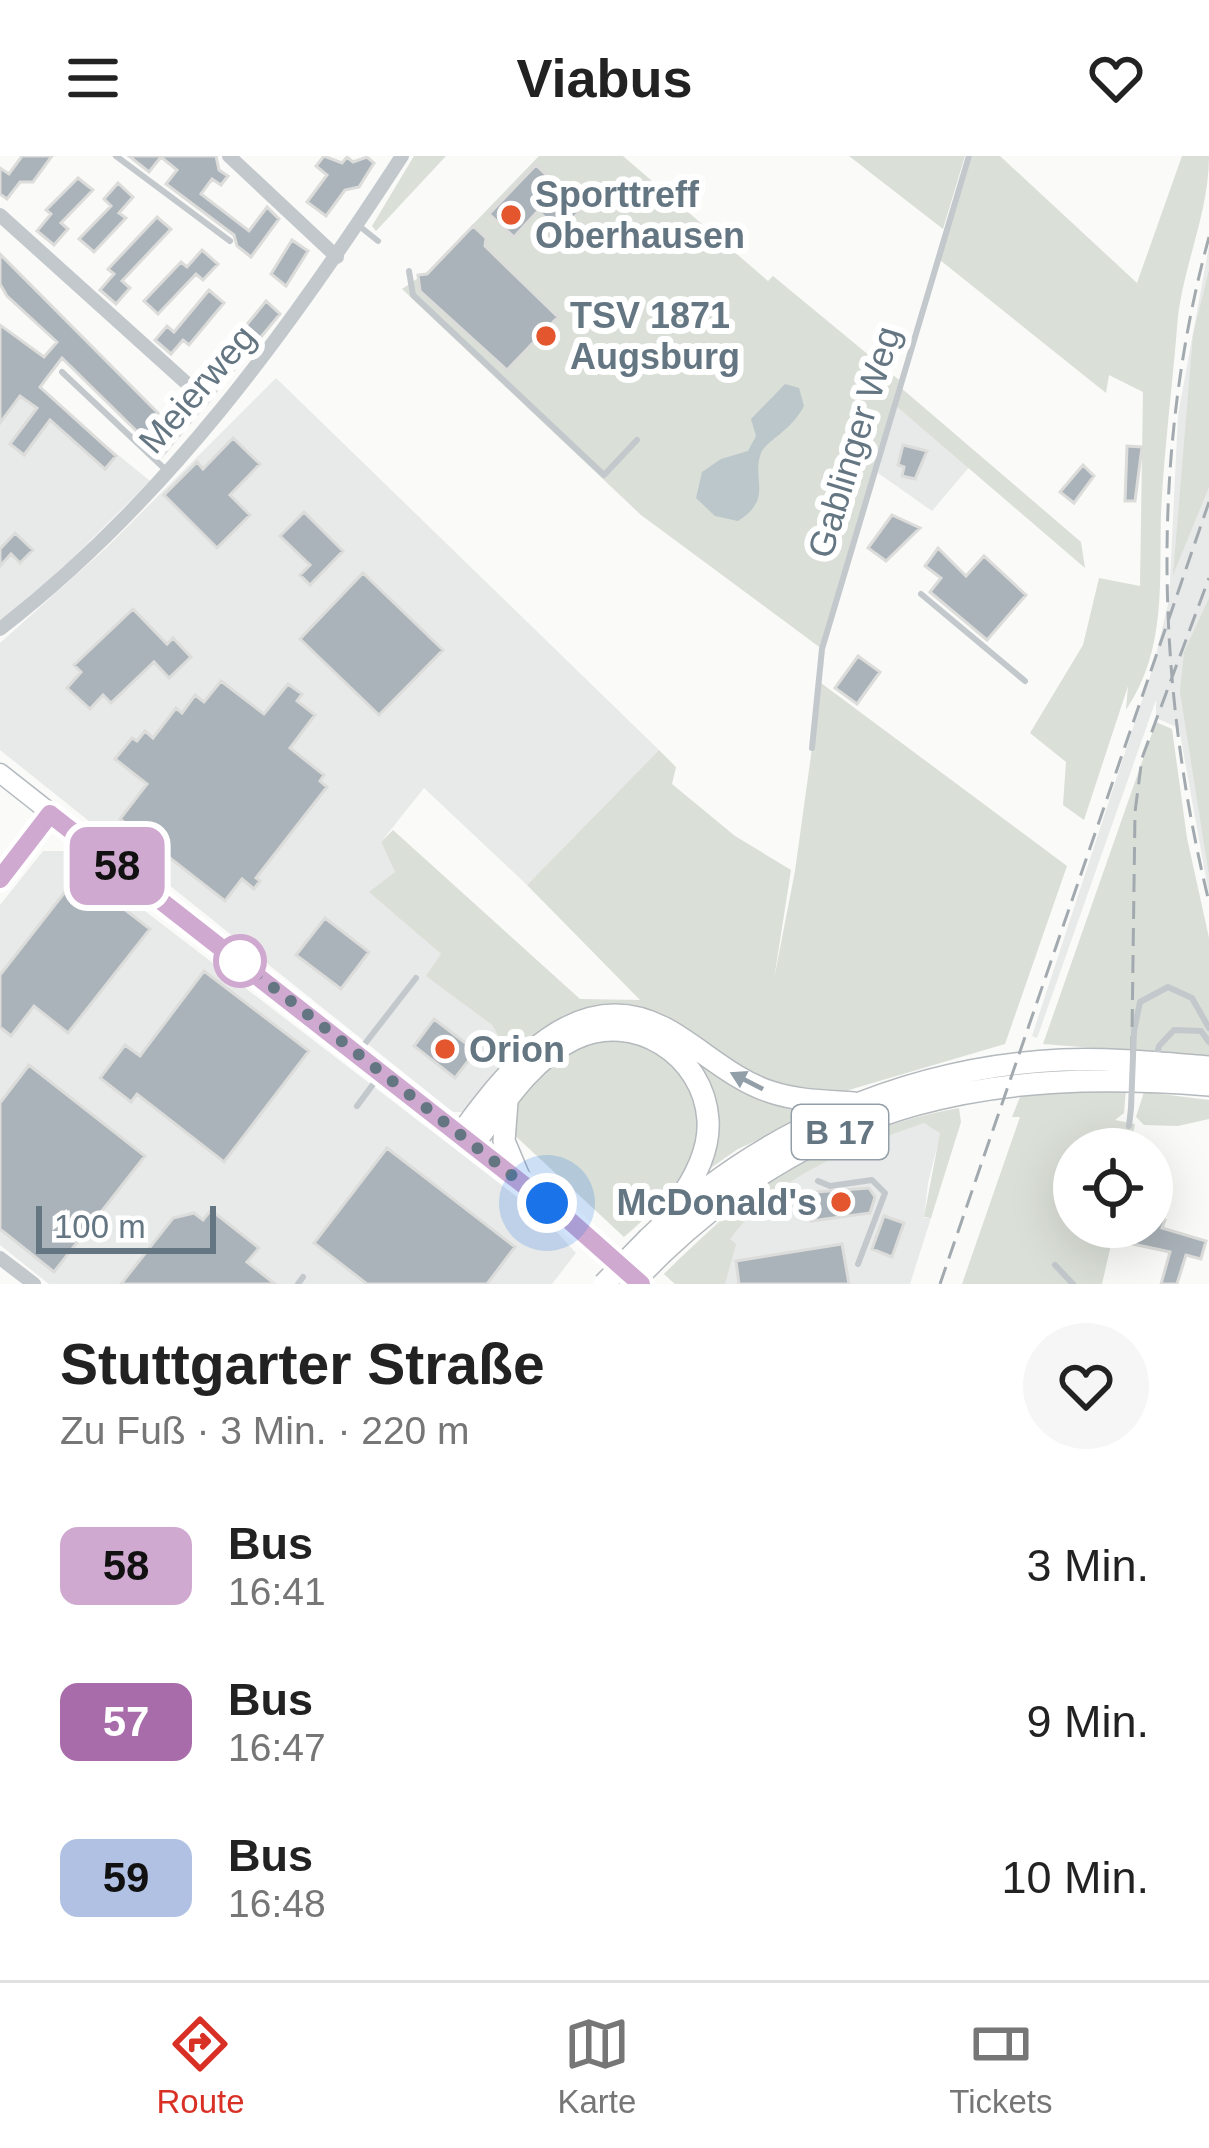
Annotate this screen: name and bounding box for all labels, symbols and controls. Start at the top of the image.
icon: menu [60,45,126,111]
icon: heart [1083,45,1149,111]
text: Viabus [516,48,693,108]
place label: Sporttreff Oberhausen [535,174,745,256]
marker: Sporttreff Oberhausen [498,202,524,228]
place label: TSV 1871 Augsburg [570,295,740,377]
street label: Meierweg [130,317,264,461]
street label: Gablinger Weg [799,322,909,562]
marker: TSV 1871 Augsburg [533,323,559,349]
line badge: 58 [63,827,171,905]
text: 58 [94,842,140,889]
unlabelled marker [215,936,265,986]
place label: Orion [469,1029,565,1070]
marker: Orion [432,1036,458,1062]
one-way arrow [730,1071,765,1091]
road number: B 17 [792,1105,888,1159]
map controls [1053,1128,1173,1248]
button: locate [1053,1128,1173,1248]
your location [517,1173,577,1233]
place label: McDonald's [616,1182,817,1223]
marker: McDonald's [828,1189,854,1215]
scale bar [36,1200,216,1253]
text: 100 m [54,1208,146,1245]
button: heart [1023,1323,1149,1449]
text: Stuttgarter Straße [60,1332,545,1396]
text: Zu Fuß · 3 Min. · 220 m [60,1409,470,1452]
text: Bus [228,1518,313,1569]
text: 3 Min. [1026,1540,1149,1591]
text: 58 [103,1542,149,1589]
text: 16:41 [228,1570,326,1613]
text: Bus [228,1674,313,1725]
text: 9 Min. [1026,1696,1149,1747]
text: 57 [103,1698,149,1745]
text: 16:47 [228,1726,326,1769]
text: Bus [228,1830,313,1881]
text: 10 Min. [1001,1852,1149,1903]
text: 59 [103,1854,149,1901]
text: 16:48 [228,1882,326,1925]
tab: Route [156,2011,245,2121]
tab: Karte [557,2011,636,2121]
tab: Tickets [949,2011,1053,2121]

